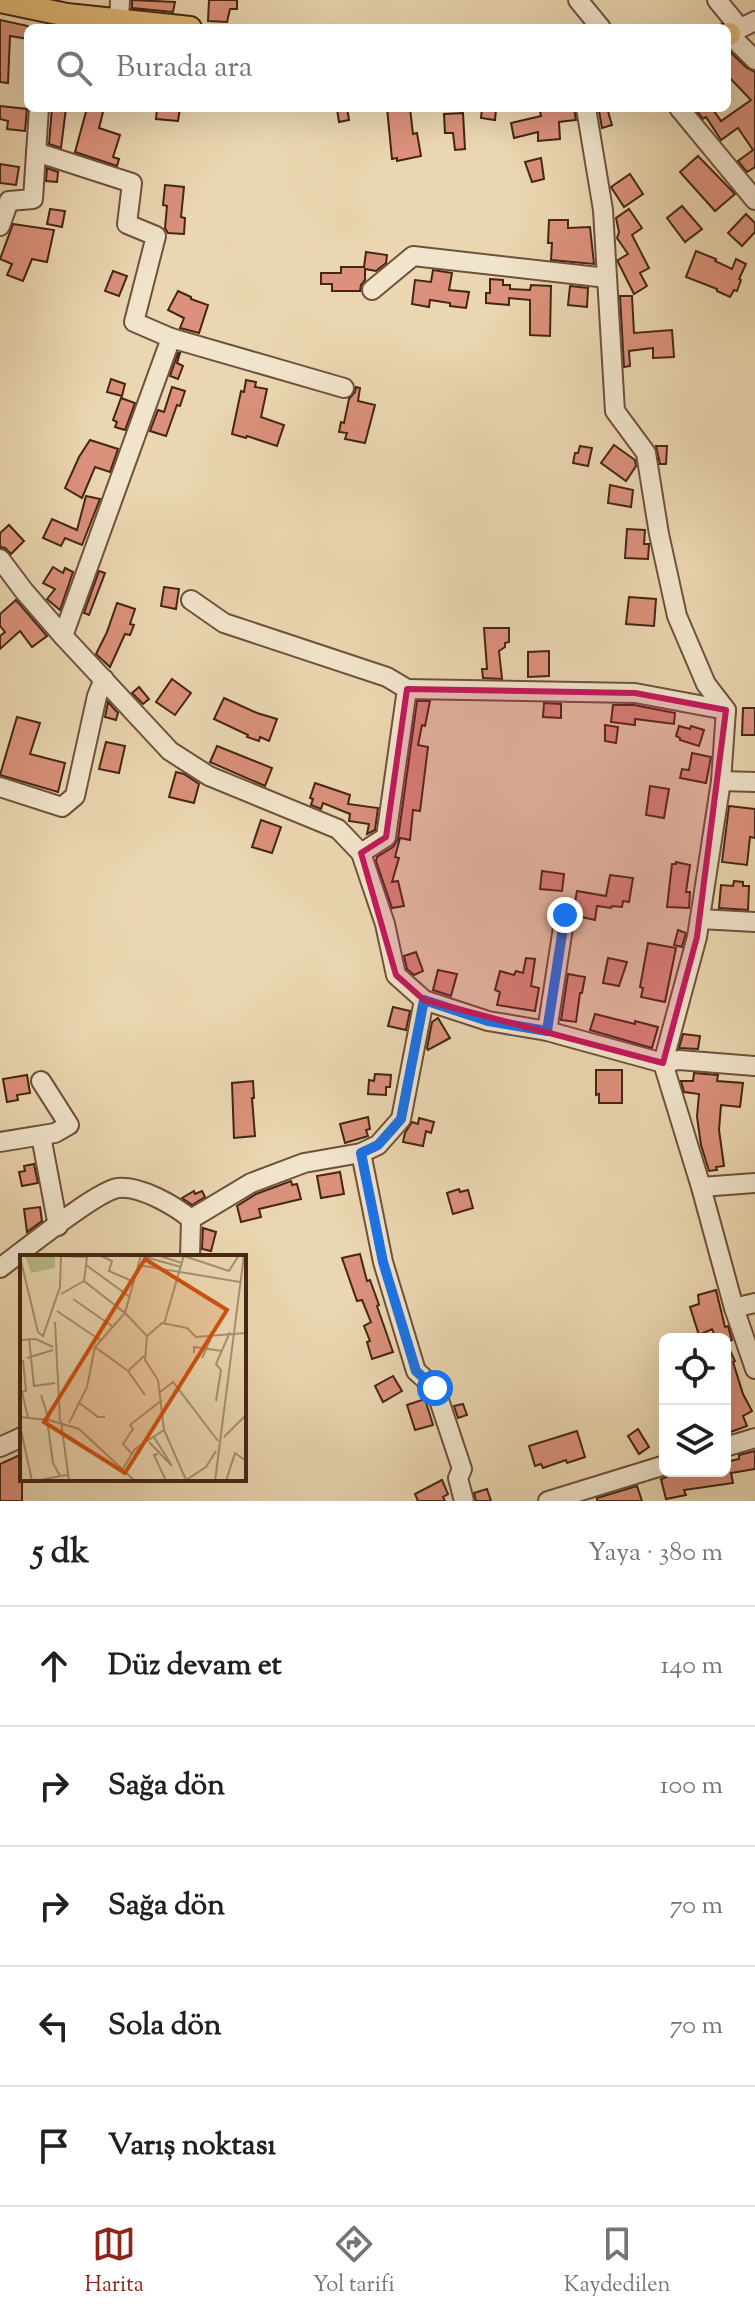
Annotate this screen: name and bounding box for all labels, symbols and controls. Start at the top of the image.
search box [24,24,731,112]
icon: search [52,46,96,90]
text: Burada ara [116,47,253,90]
route end [547,897,583,933]
inset map [20,1255,246,1481]
map controls [659,1333,731,1477]
button: locate [659,1333,731,1405]
route start [417,1370,453,1406]
button: layers [659,1405,731,1477]
text: 5 dk [32,1529,89,1578]
text: Yaya · 380 m [588,1535,723,1572]
icon: ahead [32,1644,76,1688]
text: Düz devam et [108,1645,282,1688]
text: 140 m [660,1648,723,1685]
icon: right [32,1764,76,1808]
text: Sağa dön [108,1765,225,1808]
text: 100 m [660,1768,723,1805]
icon: right [32,1884,76,1928]
text: Sağa dön [108,1885,225,1928]
text: 70 m [670,1888,723,1925]
icon: left [32,2004,76,2048]
text: Sola dön [108,2005,222,2048]
text: 70 m [670,2008,723,2045]
icon: arrive [32,2124,76,2168]
text: Varış noktası [108,2125,276,2168]
tab: Harita [85,2222,144,2302]
tab: Yol tarifi [313,2222,395,2302]
tab: Kaydedilen [564,2222,670,2302]

